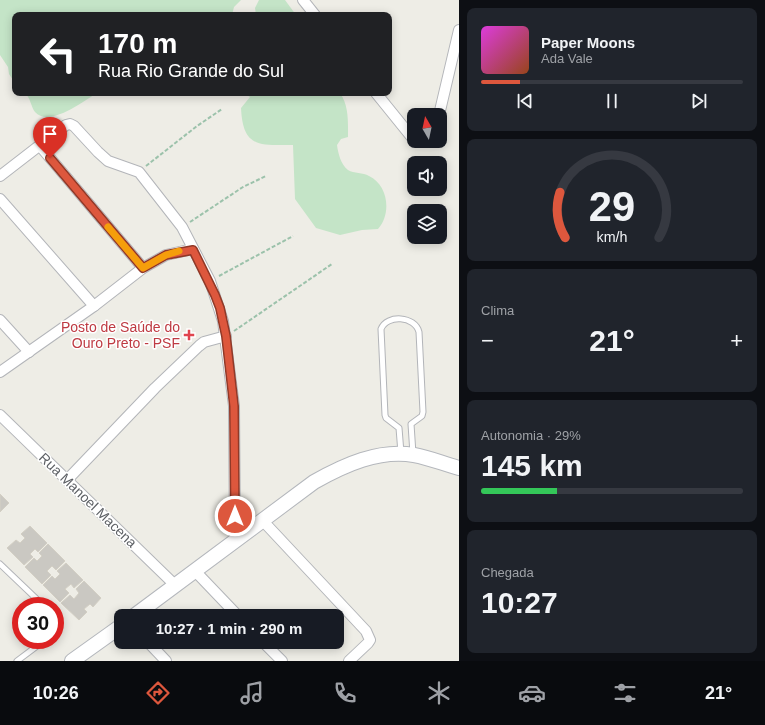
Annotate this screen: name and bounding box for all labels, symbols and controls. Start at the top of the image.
icon: left [32,28,84,80]
text: 170 m [98,28,177,59]
text: Paper Moons [541,34,635,51]
text: Ada Vale [541,51,593,66]
text: Rua Rio Grande do Sul [98,61,284,81]
icon: previous [514,90,536,112]
icon: pause [601,90,623,112]
icon: next [688,90,710,112]
north arrow [407,108,447,148]
map controls [407,108,447,244]
pin [33,117,67,158]
icon: arrive [39,123,61,145]
button: sound [407,156,447,196]
text: 29 [589,183,635,230]
button: layers [407,204,447,244]
text: km/h [597,228,628,244]
text: Clima [481,303,514,318]
place label: Posto de Saúde do Ouro Preto - PSF [61,319,180,351]
text: 21° [589,324,635,357]
text: − [481,328,494,353]
text: + [730,328,743,353]
marker: Posto de Saúde do Ouro Preto - PSF [183,329,195,341]
text: Autonomia · 29% [481,428,581,443]
street label: Rua Manoel Macena [36,449,140,551]
text: 145 km [481,449,583,482]
position arrow [214,495,256,537]
text: Chegada [481,565,534,580]
text: 10:27 [481,586,558,619]
speed limit sign: 30 [12,597,64,649]
text: 10:27 · 1 min · 290 m [156,620,302,637]
icon: directions [144,679,172,707]
icon: music [238,679,266,707]
icon: phone [331,679,359,707]
icon: climate [425,679,453,707]
icon: car [518,679,546,707]
icon: filters [611,679,639,707]
text: 10:26 [33,683,79,703]
text: 21° [705,683,732,703]

